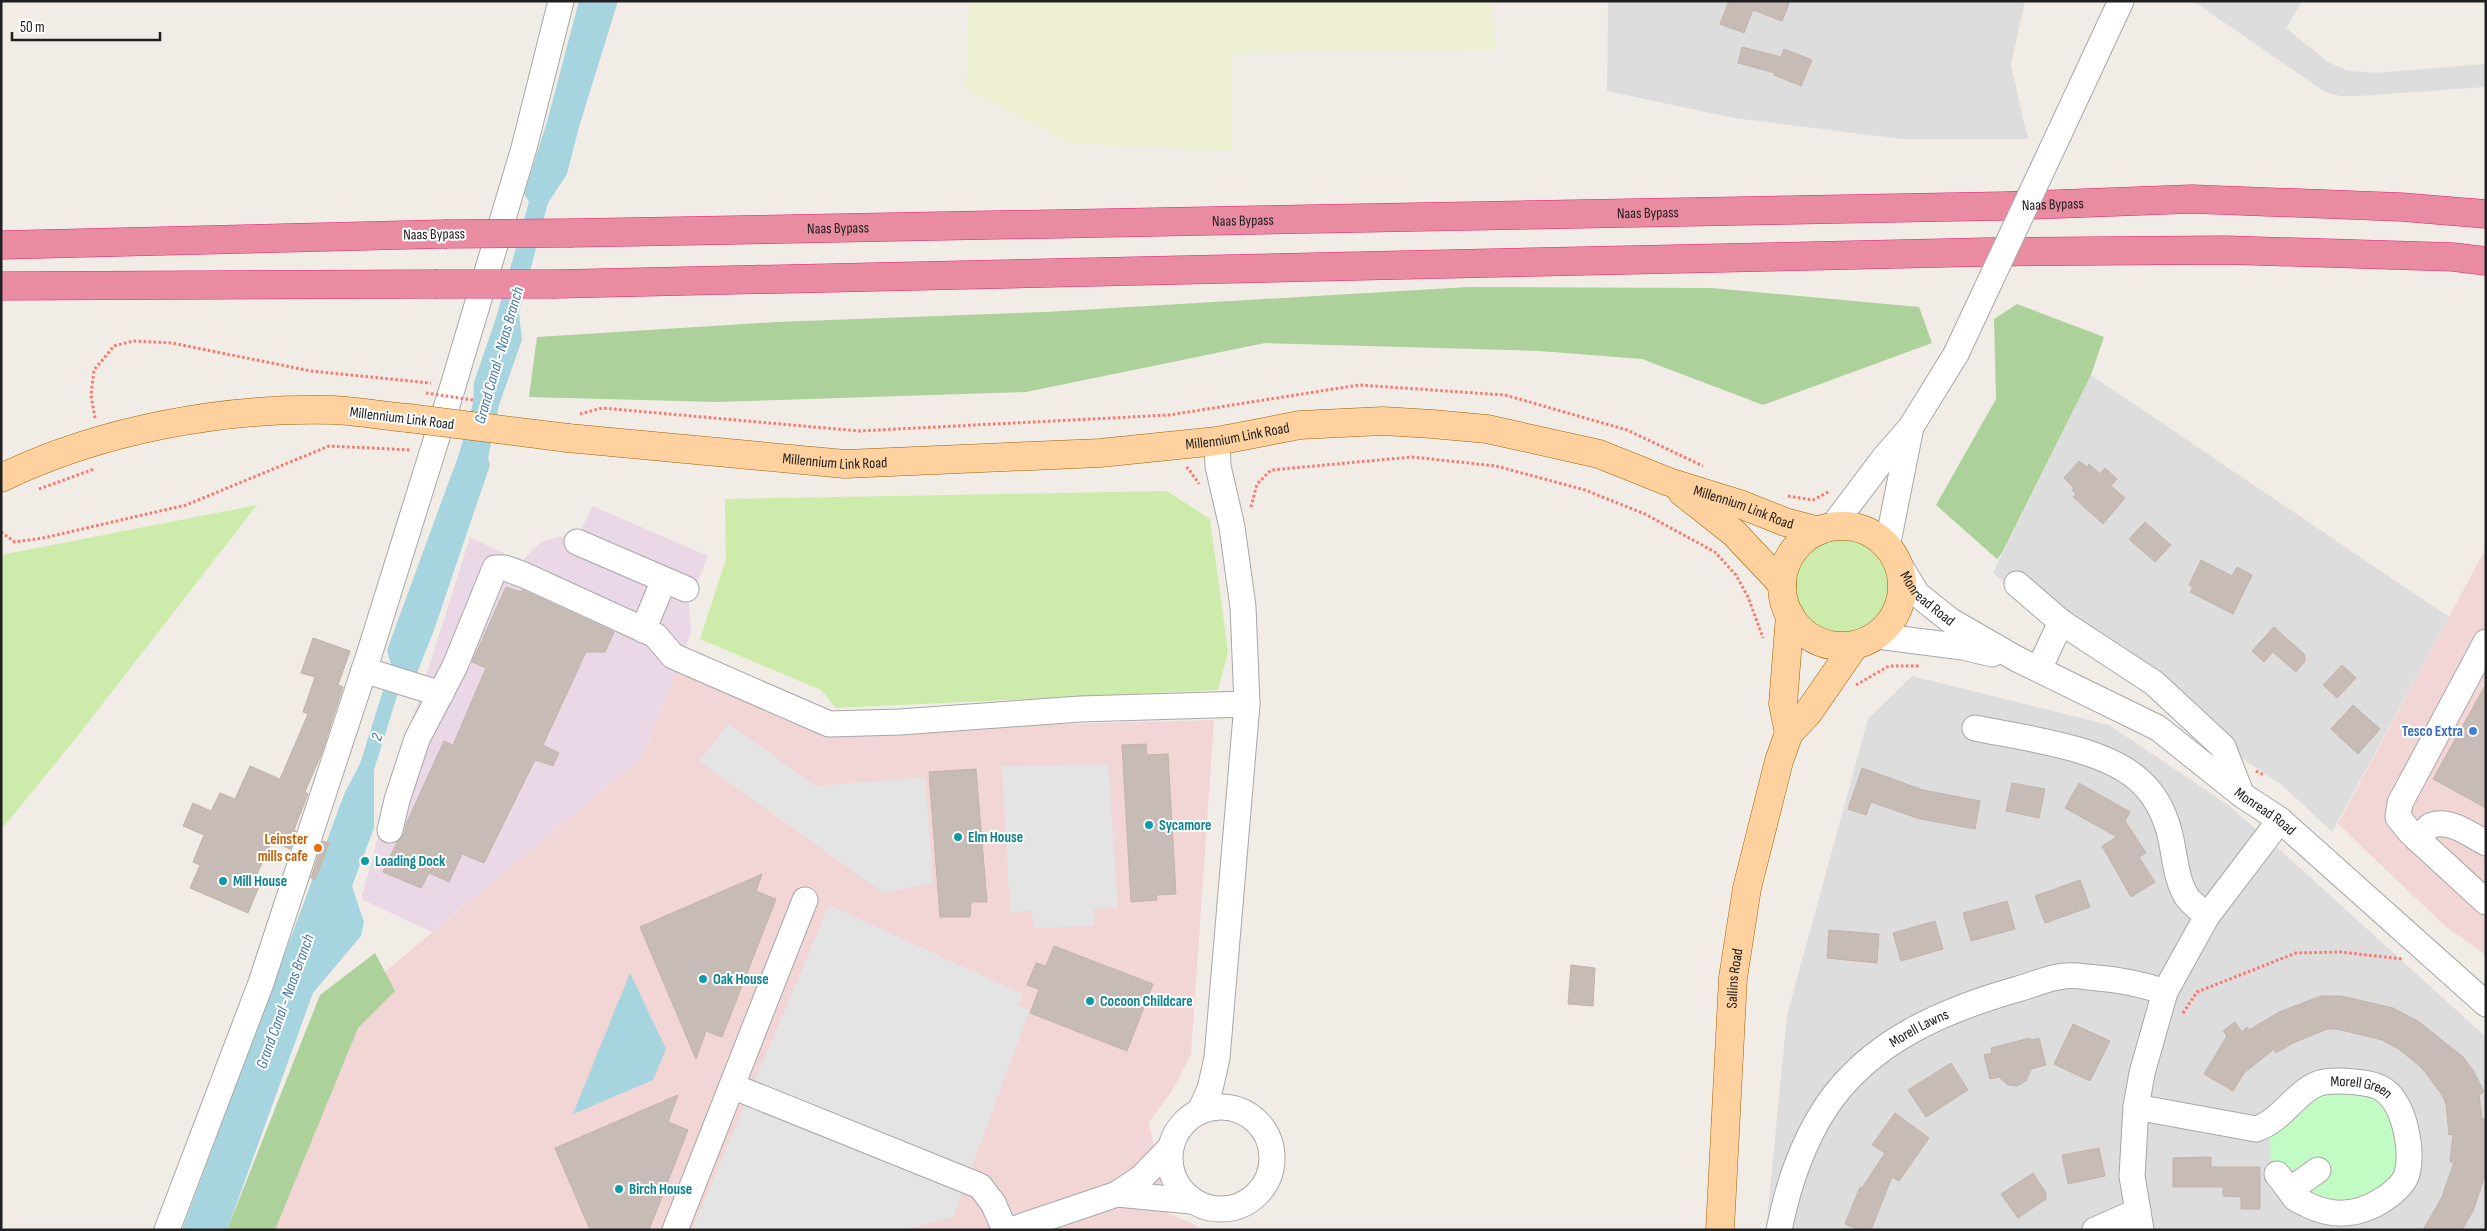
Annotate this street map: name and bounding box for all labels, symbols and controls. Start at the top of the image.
scale bar [12,10,160,42]
text: 50 m [20,18,45,37]
street label: Naas Bypass [2021,194,2084,215]
street label: Naas Bypass [1617,203,1679,223]
street label: Naas Bypass [1212,211,1274,231]
street label: Naas Bypass [807,218,869,239]
street label: Naas Bypass [403,224,465,245]
water label: Grand Canal - Naas Branch [471,284,528,426]
street label: Millennium Link Road [349,403,455,434]
street label: Millennium Link Road [1185,418,1291,454]
street label: Millennium Link Road [782,449,888,474]
street label: Millennium Link Road [1691,481,1796,534]
street label: Monread Road [1895,568,1959,630]
place label: Tesco Extra [2402,722,2463,741]
marker: Tesco Extra [2467,725,2479,737]
water label: 2 [367,731,388,743]
street label: Monread Road [2230,783,2300,840]
place label: Sycamore [1159,816,1212,835]
marker: Sycamore [1143,819,1155,831]
place label: Elm House [968,828,1023,847]
place label: Leinster mills cafe [258,830,308,866]
marker: Elm House [952,831,964,843]
marker: Leinster mills cafe [312,842,324,854]
place label: Loading Dock [375,852,446,871]
marker: Loading Dock [359,855,371,867]
place label: Mill House [233,872,287,891]
marker: Mill House [217,875,229,887]
water label: Grand Canal - Naas Branch [252,931,319,1071]
street label: Sallins Road [1722,947,1747,1009]
place label: Oak House [713,970,769,989]
marker: Oak House [697,973,709,985]
place label: Cocoon Childcare [1100,992,1193,1011]
marker: Cocoon Childcare [1084,995,1096,1007]
street label: Morell Lawns [1886,1005,1952,1052]
street label: Morell Green [2330,1072,2397,1103]
place label: Birch House [629,1180,692,1199]
marker: Birch House [613,1183,625,1195]

